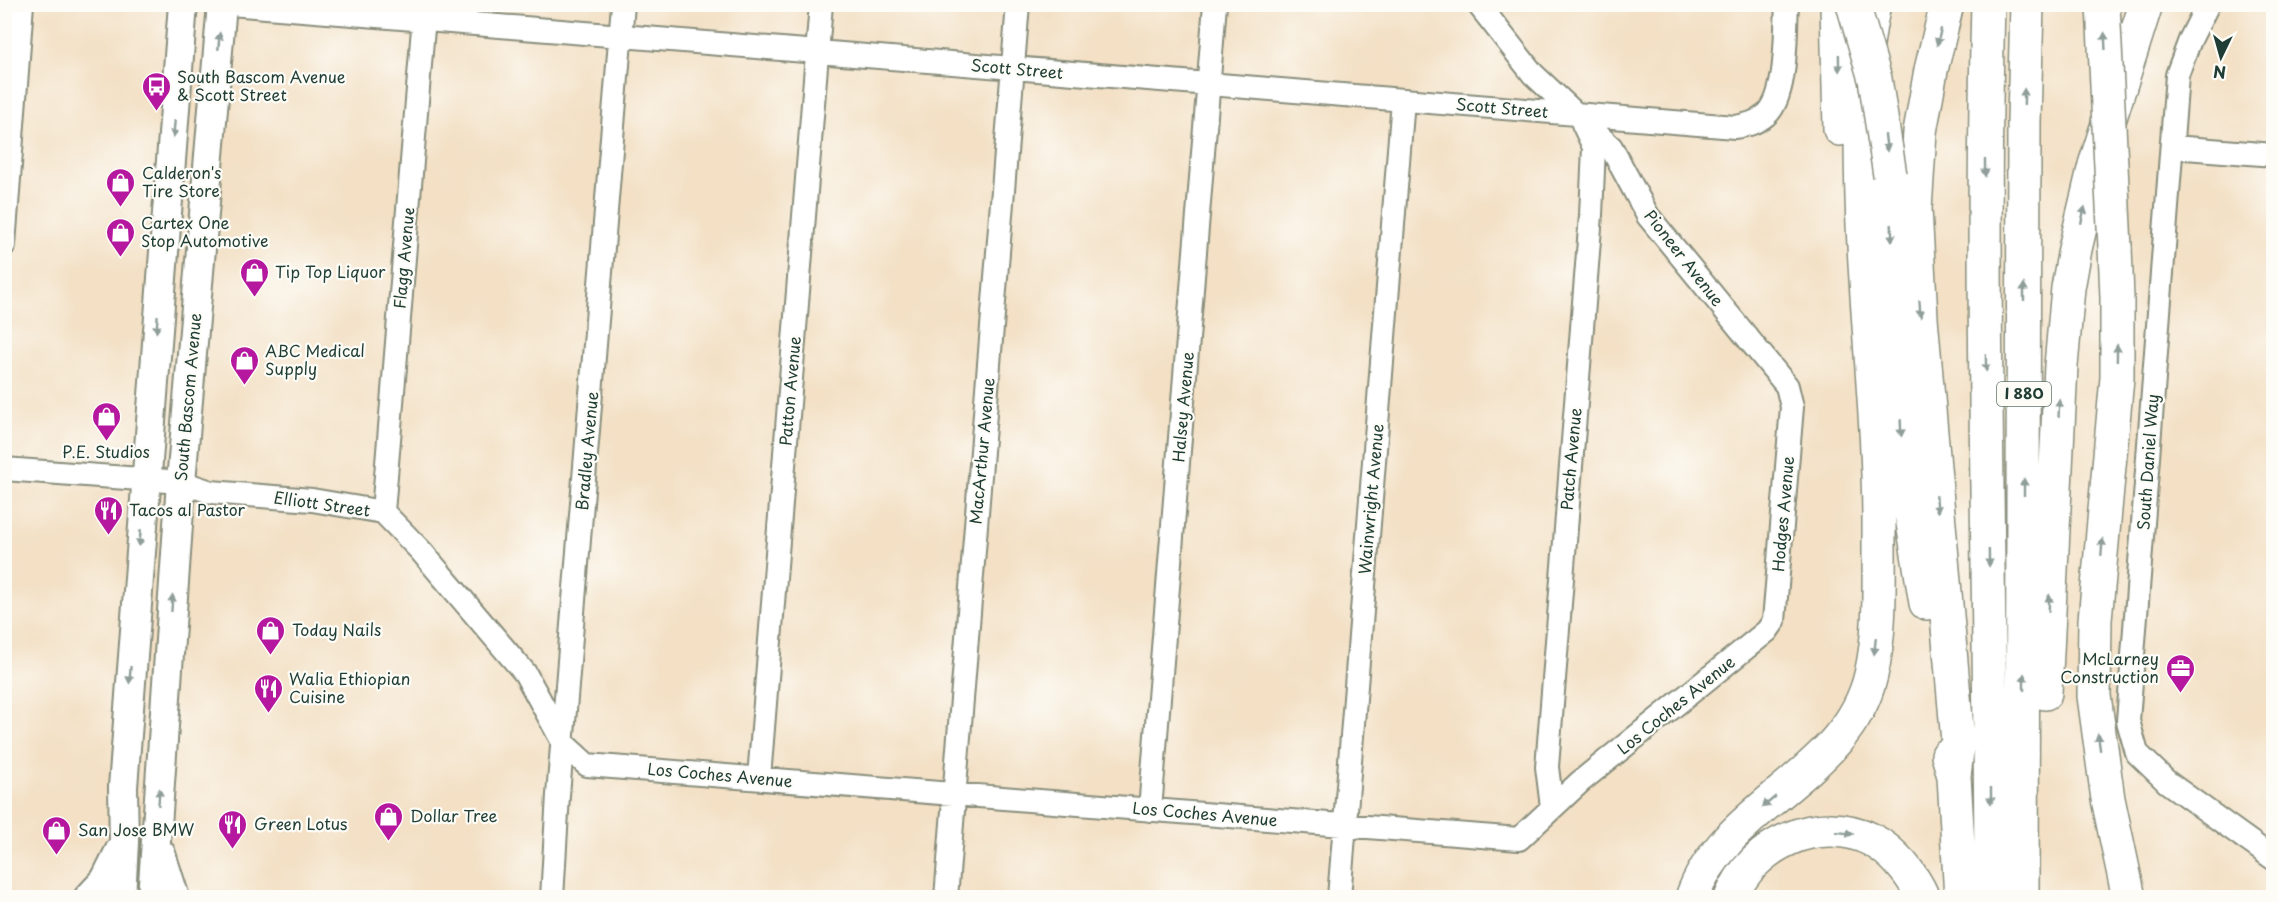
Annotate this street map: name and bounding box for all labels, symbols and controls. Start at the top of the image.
north arrow [2191,27,2251,87]
one-way arrow [1933,28,1943,46]
one-way arrow [214,32,224,51]
one-way arrow [2100,32,2109,51]
street label: Scott Street [970,52,1064,84]
one-way arrow [1834,53,1844,72]
text: N [2212,60,2227,85]
place label: South Bascom Avenue & Scott Street [177,64,346,106]
bus stop icon: South Bascom Avenue & Scott Street [140,70,172,112]
one-way arrow [2020,88,2029,107]
street label: Scott Street [1455,91,1549,123]
one-way arrow [169,120,178,139]
one-way arrow [1881,133,1891,152]
one-way arrow [1980,158,1990,177]
place label: Calderon's Tire Store [142,160,221,202]
shop icon: Calderon's Tire Store [105,166,137,208]
street label: Pioneer Avenue [1639,204,1730,311]
street label: Flagg Avenue [387,206,419,310]
one-way arrow [2078,206,2088,225]
place label: Cartex One Stop Automotive [141,210,269,252]
shop icon: Cartex One Stop Automotive [104,216,136,258]
one-way arrow [1888,224,1897,243]
shop icon: Tip Top Liquor [238,256,270,298]
place label: Tip Top Liquor [275,259,386,283]
one-way arrow [2019,283,2029,302]
one-way arrow [1916,300,1925,319]
street label: South Bascom Avenue [168,312,206,482]
one-way arrow [153,314,162,333]
street label: Patton Avenue [772,335,806,447]
place label: ABC Medical Supply [265,338,365,380]
shop icon: ABC Medical Supply [228,344,260,386]
one-way arrow [2113,344,2122,363]
street label: Halsey Avenue [1165,350,1199,463]
one-way arrow [1981,353,1991,372]
street label: MacArthur Avenue [963,376,999,525]
road number: I 880 [1997,382,2051,406]
street label: Bradley Avenue [569,390,603,511]
street label: South Daniel Way [2130,393,2164,531]
one-way arrow [2054,399,2063,418]
shop icon: P.E. Studios [90,400,122,442]
street label: Patch Avenue [1554,406,1586,511]
one-way arrow [1897,418,1906,437]
street label: Wainwright Avenue [1351,422,1389,575]
place label: P.E. Studios [62,439,150,463]
street label: Hodges Avenue [1765,455,1799,573]
one-way arrow [2019,478,2029,497]
street label: Elliott Street [272,484,372,522]
restaurant icon: Tacos al Pastor [92,494,124,536]
one-way arrow [1932,494,1942,513]
place label: Tacos al Pastor [129,497,246,521]
one-way arrow [135,529,145,548]
one-way arrow [2097,538,2107,557]
one-way arrow [1984,548,1993,567]
one-way arrow [167,593,177,612]
one-way arrow [2044,594,2053,613]
shop icon: Today Nails [255,614,287,656]
place label: Today Nails [292,617,381,641]
one-way arrow [1870,636,1880,655]
place label: McLarney Construction [2060,646,2159,688]
street label: Los Coches Avenue [1611,649,1740,759]
office icon: McLarney Construction [2164,652,2196,694]
one-way arrow [126,666,135,685]
place label: Walia Ethiopian Cuisine [289,666,410,708]
restaurant icon: Walia Ethiopian Cuisine [252,672,284,714]
one-way arrow [2019,673,2029,692]
one-way arrow [2095,732,2104,751]
street label: Los Coches Avenue [647,756,794,792]
one-way arrow [1986,786,1996,805]
one-way arrow [154,788,164,807]
street label: Los Coches Avenue [1132,795,1279,831]
one-way arrow [1761,795,1777,808]
shop icon: Dollar Tree [373,800,405,842]
place label: Dollar Tree [410,803,498,827]
restaurant icon: Green Lotus [217,808,249,850]
place label: Green Lotus [254,811,347,835]
shop icon: San Jose BMW [41,814,73,856]
place label: San Jose BMW [78,817,195,841]
one-way arrow [1836,828,1855,838]

